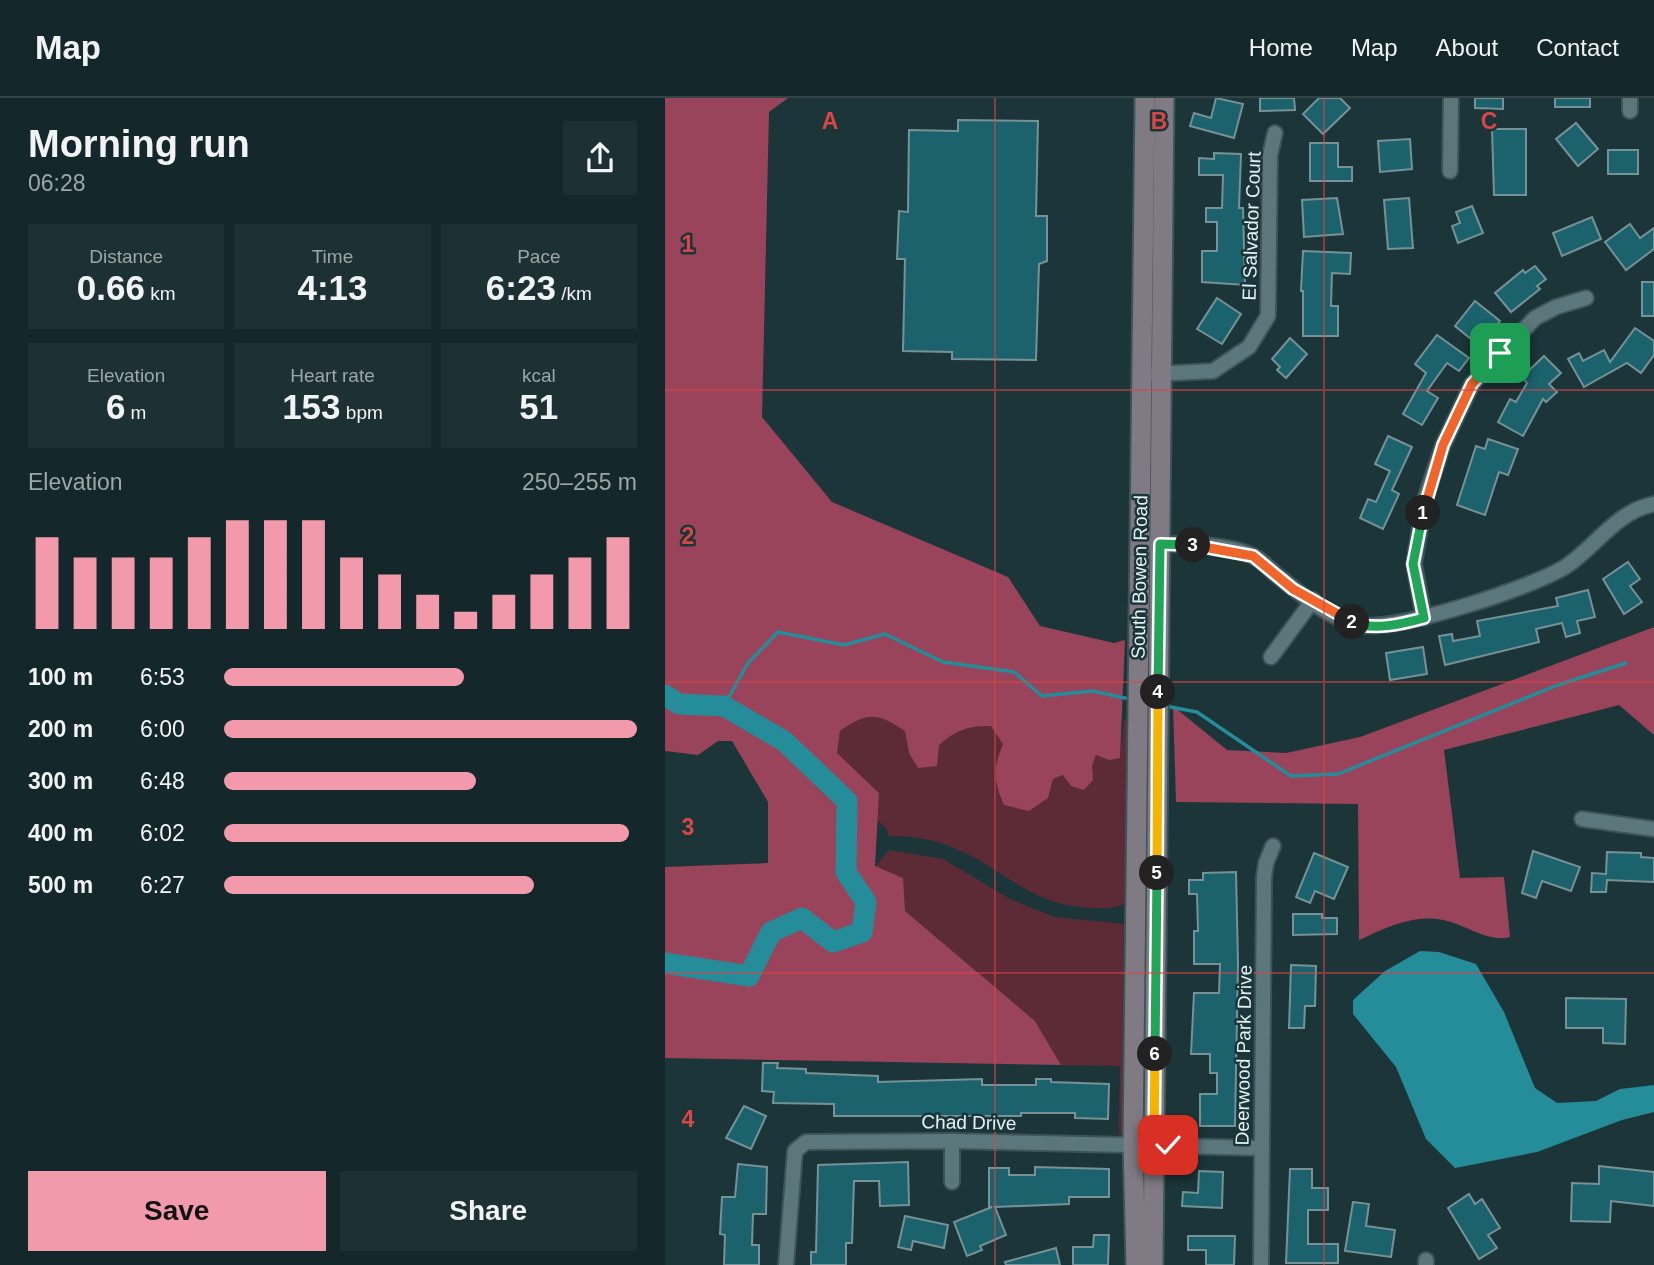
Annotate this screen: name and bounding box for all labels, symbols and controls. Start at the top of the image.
text: Map [35,29,101,66]
text: Home [1249,34,1313,61]
text: Map [1351,34,1398,61]
text: About [1436,34,1498,61]
text: Contact [1536,34,1619,61]
text: A [822,108,838,134]
text: B [1151,108,1167,134]
text: C [1481,108,1497,134]
button: share [563,121,637,195]
text: Morning run [28,123,250,165]
street label: El Salvador Court [1238,151,1265,301]
text: 06:28 [28,170,86,196]
text: 1 [682,231,695,257]
text: Distance [89,246,163,267]
text: Time [312,246,353,267]
text: Pace [517,246,560,267]
text: 0.66 [77,268,145,307]
text: 4:13 [297,268,368,307]
text: 6:23 [486,268,556,307]
text: km [145,283,176,304]
text: /km [556,283,592,304]
pin [1470,323,1530,383]
icon: arrive [1481,334,1519,372]
text: Elevation [87,365,165,386]
text: Heart rate [290,365,375,386]
text: kcal [522,365,556,386]
text: 6 [106,387,125,426]
text: 153 [282,387,341,426]
text: 51 [519,387,558,426]
text: m [125,402,146,423]
text: bpm [341,402,383,423]
text: Elevation [28,469,123,495]
text: 250–255 m [522,469,637,495]
street label: South Bowen Road [1128,495,1151,659]
pin: 1 [1405,496,1441,530]
text: 1 [1417,502,1428,523]
text: 2 [682,523,694,549]
pin: 3 [1175,528,1211,562]
text: 3 [1187,534,1198,555]
pin: 2 [1335,604,1369,640]
text: 2 [1346,611,1357,632]
text: 100 m [28,664,93,690]
text: 6:53 [140,664,185,690]
pin: 4 [1141,674,1175,710]
text: 4 [1152,681,1163,702]
text: 200 m [28,716,93,742]
text: 6:00 [140,716,185,742]
text: 300 m [28,768,93,794]
text: 6:48 [140,768,185,794]
text: 3 [682,814,694,840]
text: 400 m [28,820,93,846]
text: 6:02 [140,820,185,846]
pin: 5 [1140,856,1175,890]
text: 5 [1151,862,1162,883]
text: 500 m [28,872,93,898]
text: 6:27 [140,872,185,898]
street label: Deerwood Park Drive [1231,965,1256,1145]
pin: 6 [1137,1037,1173,1072]
text: 6 [1149,1043,1160,1064]
text: 4 [682,1106,695,1132]
street label: Chad Drive [921,1111,1017,1134]
pin [1138,1115,1198,1175]
icon: check [1149,1126,1187,1164]
button: Save [28,1171,326,1251]
button: Share [340,1171,637,1251]

